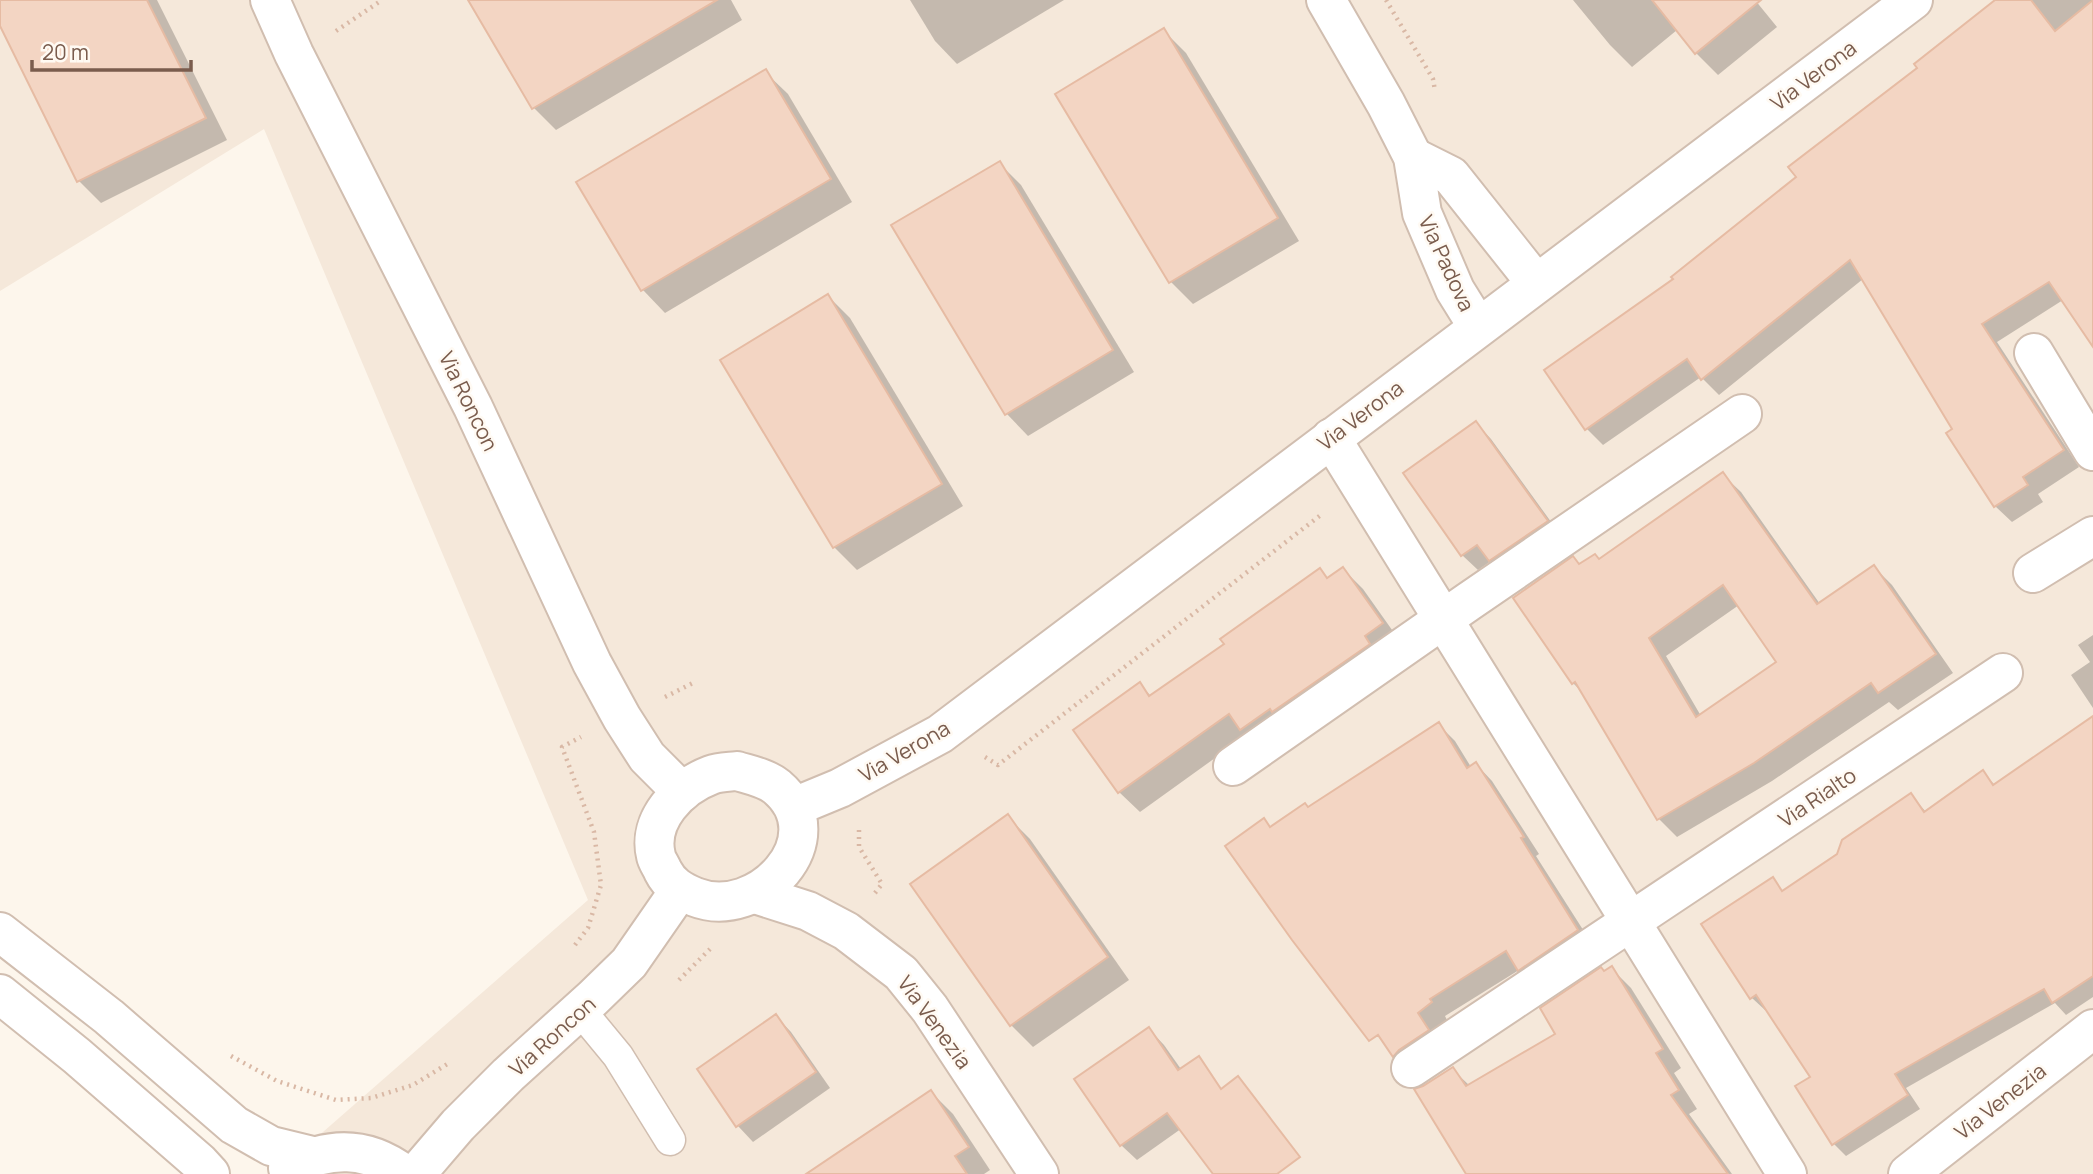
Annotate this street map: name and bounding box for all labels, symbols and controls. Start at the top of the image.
scale bar [32,28,191,72]
street label: Via Verona [1764,34,1862,116]
text: 20 m [42,38,89,66]
street label: Via Padova [1413,210,1481,316]
street label: Via Roncon [433,347,505,455]
street label: Via Verona [1311,374,1409,456]
street label: Via Verona [853,714,955,788]
street label: Via Rialto [1773,761,1861,833]
street label: Via Venezia [892,970,978,1074]
street label: Via Roncon [503,990,601,1082]
street label: Via Venezia [1949,1056,2051,1146]

